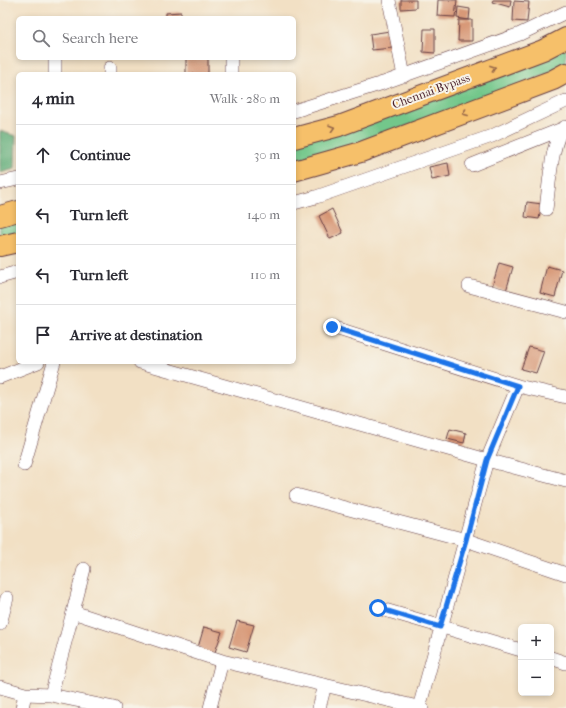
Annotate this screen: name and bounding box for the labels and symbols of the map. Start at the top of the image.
one-way arrow [489,65,496,73]
street label: Chennai Bypass [390,70,472,111]
one-way arrow [461,109,468,117]
one-way arrow [328,124,335,132]
route end [323,318,341,336]
route start [369,599,387,617]

